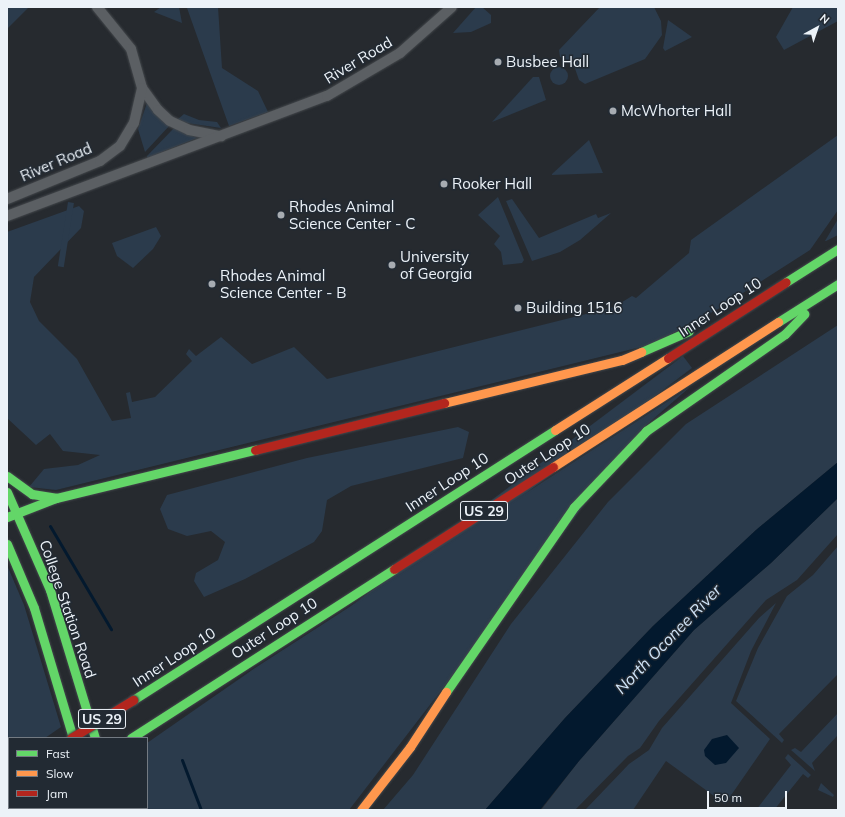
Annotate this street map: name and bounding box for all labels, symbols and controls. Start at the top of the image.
north arrow [797,8,837,48]
text: N [817,11,832,27]
street label: River Road [321,33,395,87]
place label: Busbee Hall [506,53,589,71]
marker: Busbee Hall [493,57,503,67]
place label: McWhorter Hall [621,102,731,120]
marker: McWhorter Hall [608,106,618,116]
street label: River Road [17,139,95,185]
place label: Rooker Hall [452,175,532,193]
marker: Rooker Hall [439,179,449,189]
place label: Rhodes Animal Science Center - C [289,197,416,232]
marker: Rhodes Animal Science Center - C [276,210,286,220]
place label: University of Georgia [400,247,472,282]
marker: University of Georgia [387,260,397,270]
place label: Rhodes Animal Science Center - B [220,266,347,301]
street label: Inner Loop 10 [675,274,765,340]
marker: Rhodes Animal Science Center - B [207,279,217,289]
place label: Building 1516 [526,299,622,317]
marker: Building 1516 [513,303,523,313]
street label: Outer Loop 10 [501,419,593,489]
street label: Inner Loop 10 [402,449,492,515]
road number: US 29 [459,499,509,523]
street label: College Station Road [36,537,100,681]
water label: North Oconee River [611,580,725,698]
street label: Outer Loop 10 [228,593,320,663]
street label: Inner Loop 10 [129,624,219,690]
road number: US 29 [77,707,127,731]
legend [8,737,148,809]
text: Fast [46,746,70,761]
text: Slow [46,766,74,781]
scale bar [709,783,789,809]
text: Jam [46,786,68,801]
text: 50 m [714,790,742,805]

